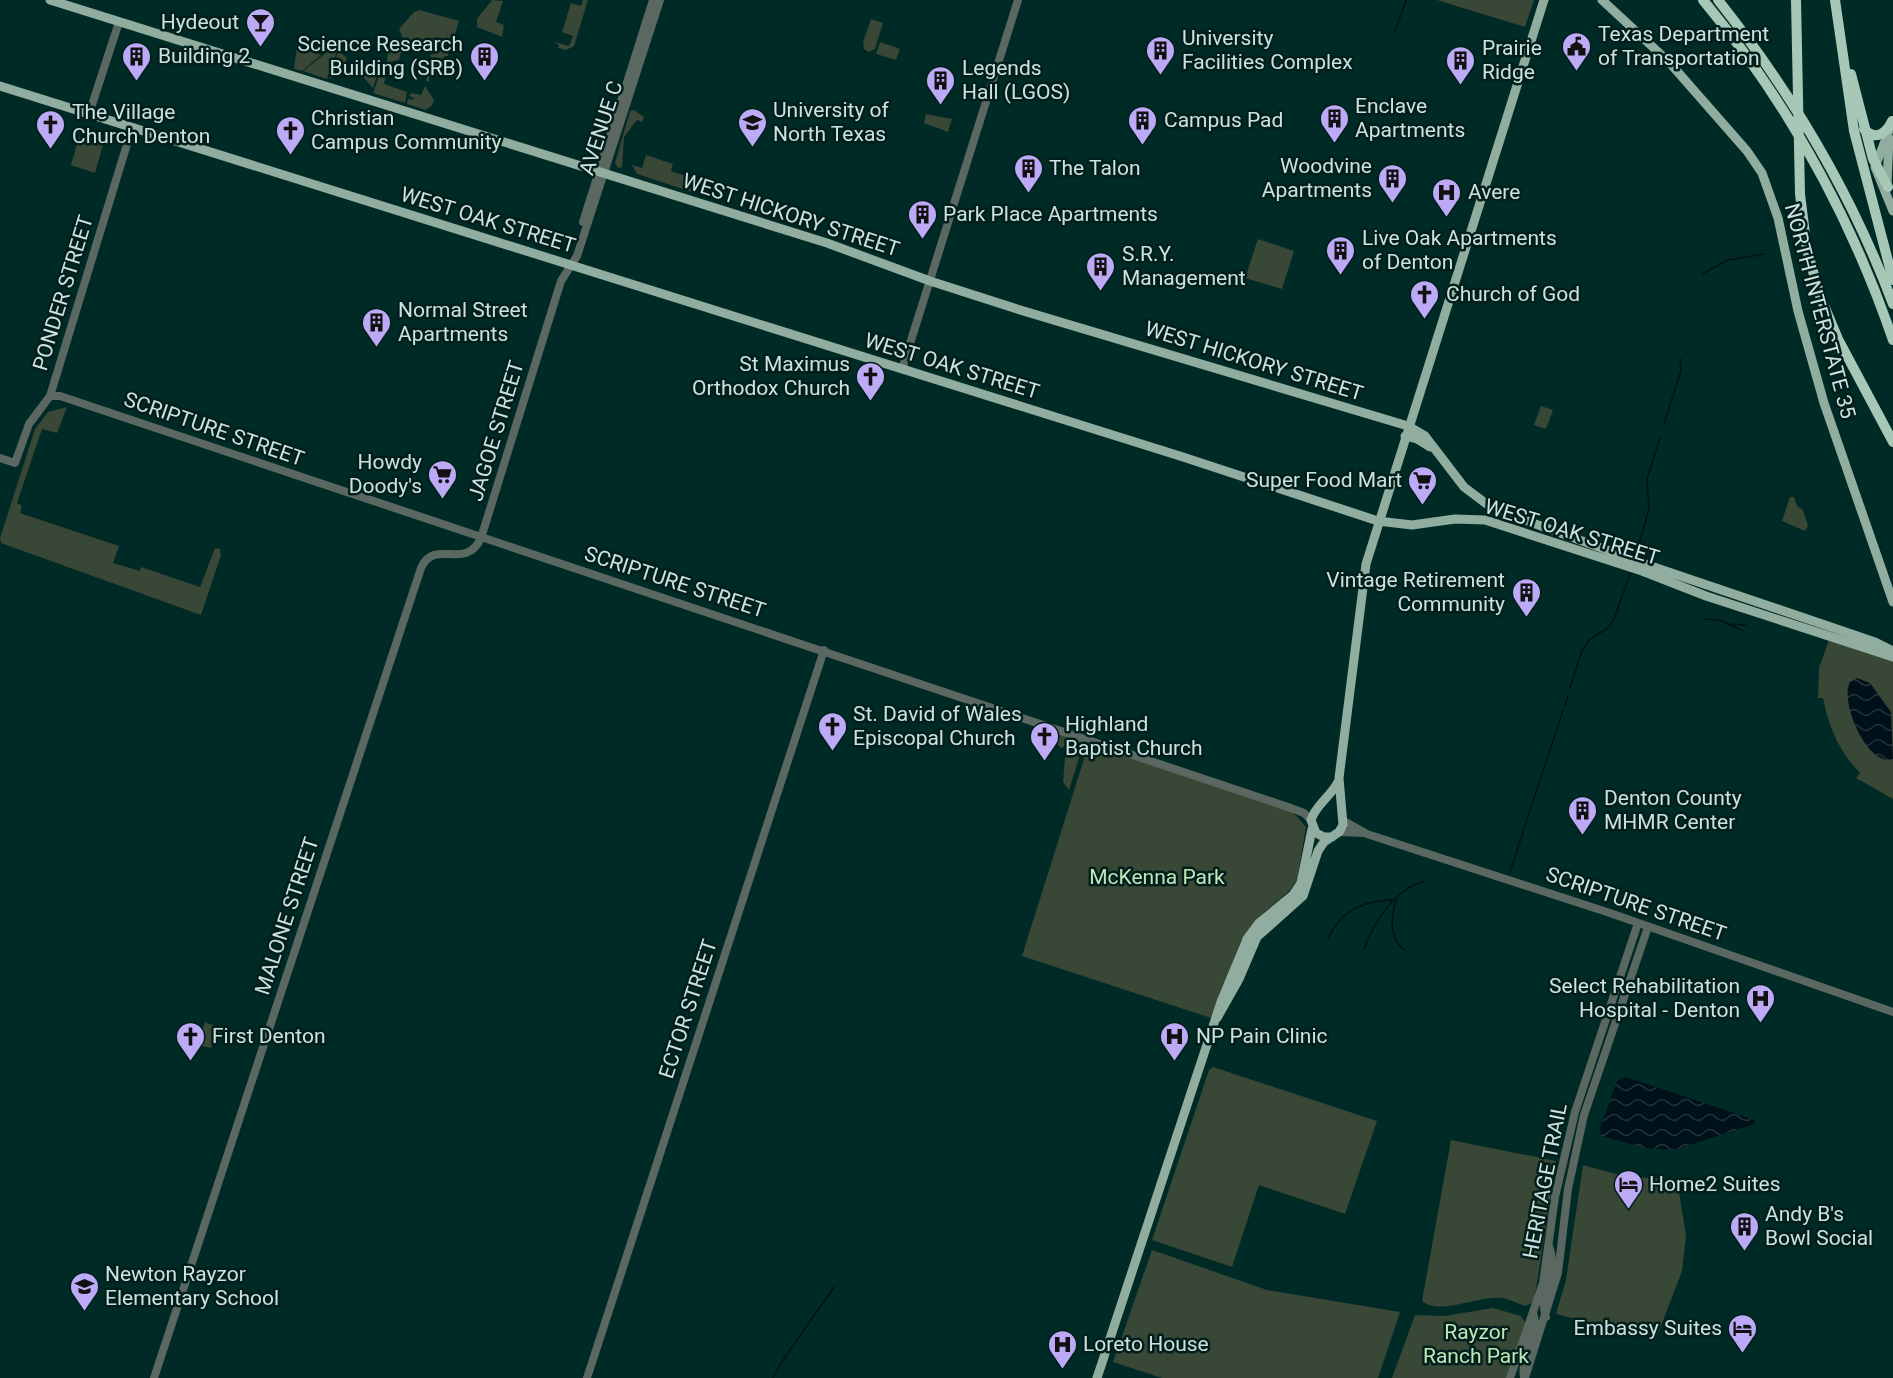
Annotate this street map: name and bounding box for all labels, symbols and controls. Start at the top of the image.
bar icon: Hydeout [244,6,276,48]
place label: Hydeout [161,10,239,34]
place label: Texas Department of Transportation [1598,22,1769,70]
place label: University Facilities Complex [1182,26,1353,74]
public building icon: Texas Department of Transportation [1561,30,1593,72]
place label: Science Research Building (SRB) [297,32,463,80]
building icon: University Facilities Complex [1145,34,1177,76]
place label: Prairie Ridge [1482,36,1542,84]
building icon: Building 2 [121,40,153,82]
building icon: Science Research Building (SRB) [468,40,500,82]
place label: Building 2 [158,44,250,68]
building icon: Prairie Ridge [1445,44,1477,86]
place label: Legends Hall (LGOS) [962,56,1070,104]
building icon: Legends Hall (LGOS) [925,64,957,106]
street label: AVENUE C [575,78,627,178]
place label: Enclave Apartments [1355,94,1465,142]
place label: University of North Texas [773,98,890,146]
place label: The Village Church Denton [72,100,210,148]
building icon: Enclave Apartments [1318,102,1350,144]
building icon: Campus Pad [1127,104,1159,146]
place label: Christian Campus Community [311,106,502,154]
school or university icon: University of North Texas [736,106,768,148]
church icon: The Village Church Denton [35,108,67,150]
place label: Campus Pad [1164,108,1283,132]
church icon: Christian Campus Community [274,114,306,156]
building icon: The Talon [1012,152,1044,194]
place label: Woodvine Apartments [1262,154,1372,202]
place label: The Talon [1049,156,1141,180]
building icon: Woodvine Apartments [1377,162,1409,204]
street label: WEST HICKORY STREET [679,169,903,262]
hospital icon: Avere [1431,176,1463,218]
place label: Avere [1468,180,1520,204]
street label: WEST OAK STREET [398,182,579,258]
building icon: Park Place Apartments [906,198,938,240]
street label: NORTH INTERSTATE 35 [1780,201,1860,421]
place label: Park Place Apartments [943,202,1158,226]
street label: PONDER STREET [28,212,98,374]
place label: Live Oak Apartments of Denton [1362,226,1557,274]
building icon: Live Oak Apartments of Denton [1325,234,1357,276]
place label: S.R.Y. Management [1122,242,1246,290]
building icon: S.R.Y. Management [1085,250,1117,292]
church icon: Church of God [1409,278,1441,320]
place label: Church of God [1446,282,1580,306]
place label: Normal Street Apartments [398,298,528,346]
building icon: Normal Street Apartments [361,306,393,348]
street label: WEST HICKORY STREET [1142,316,1366,406]
street label: WEST OAK STREET [862,328,1043,404]
place label: St Maximus Orthodox Church [692,352,850,400]
street label: JAGOE STREET [463,358,529,504]
church icon: St Maximus Orthodox Church [855,360,887,402]
street label: SCRIPTURE STREET [121,387,308,471]
place label: Howdy Doody's [349,450,422,498]
supermarket icon: Howdy Doody's [427,458,459,500]
supermarket icon: Super Food Mart [1407,464,1439,506]
place label: Super Food Mart [1246,468,1402,492]
street label: WEST OAK STREET [1482,494,1663,570]
street label: SCRIPTURE STREET [581,541,769,623]
place label: Vintage Retirement Community [1326,568,1505,616]
building icon: Vintage Retirement Community [1510,576,1542,618]
place label: St. David of Wales Episcopal Church [853,702,1022,750]
church icon: St. David of Wales Episcopal Church [816,710,848,752]
place label: Highland Baptist Church [1065,712,1202,760]
church icon: Highland Baptist Church [1028,720,1060,762]
place label: Denton County MHMR Center [1604,786,1742,834]
building icon: Denton County MHMR Center [1567,794,1599,836]
street label: MALONE STREET [250,834,324,998]
street label: SCRIPTURE STREET [1543,862,1730,946]
park label: McKenna Park [1089,865,1225,889]
street label: ECTOR STREET [654,936,722,1082]
place label: Select Rehabilitation Hospital - Denton [1549,974,1740,1022]
hospital icon: Select Rehabilitation Hospital - Denton [1745,982,1777,1024]
church icon: First Denton [175,1020,207,1062]
hospital icon: NP Pain Clinic [1159,1020,1191,1062]
place label: First Denton [212,1024,326,1048]
place label: NP Pain Clinic [1196,1024,1328,1048]
street label: HERITAGE TRAIL [1518,1101,1572,1261]
hotel icon: Home2 Suites [1612,1168,1644,1210]
place label: Home2 Suites [1649,1172,1781,1196]
place label: Andy B's Bowl Social [1765,1202,1873,1250]
building icon: Andy B's Bowl Social [1728,1210,1760,1252]
place label: Newton Rayzor Elementary School [105,1262,279,1310]
school or university icon: Newton Rayzor Elementary School [68,1270,100,1312]
hotel icon: Embassy Suites [1727,1312,1759,1354]
place label: Embassy Suites [1574,1316,1722,1340]
park label: Rayzor Ranch Park [1423,1320,1529,1368]
hospital icon: Loreto House [1046,1328,1078,1370]
place label: Loreto House [1083,1332,1209,1356]

